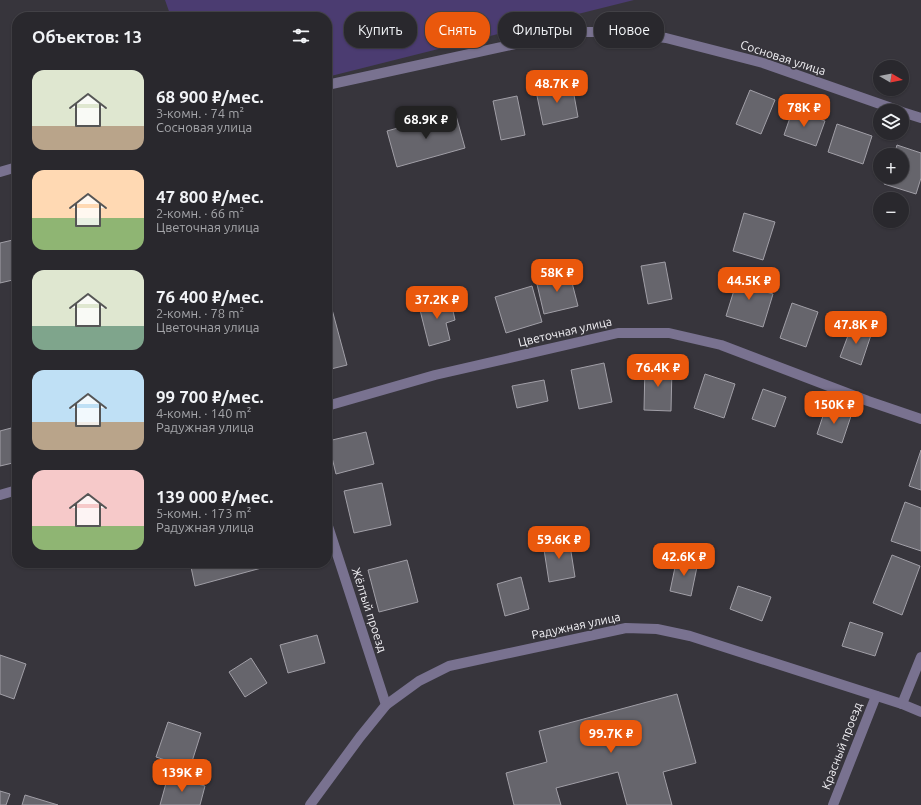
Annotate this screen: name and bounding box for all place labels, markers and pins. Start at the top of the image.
pin: 48.7K ₽ [520,70,594,104]
pin: 78K ₽ [776,94,832,128]
pin: 68.9K ₽ [389,106,463,140]
pin: 58K ₽ [529,259,585,293]
pin: 44.5K ₽ [712,267,786,301]
pin: 37.2K ₽ [400,286,474,320]
pin: 47.8K ₽ [819,311,893,345]
pin: 76.4K ₽ [621,354,695,388]
pin: 150K ₽ [801,391,867,425]
pin: 59.6K ₽ [522,526,596,560]
pin: 42.6K ₽ [647,543,721,577]
pin: 99.7K ₽ [574,720,648,754]
pin: 139K ₽ [149,759,215,793]

